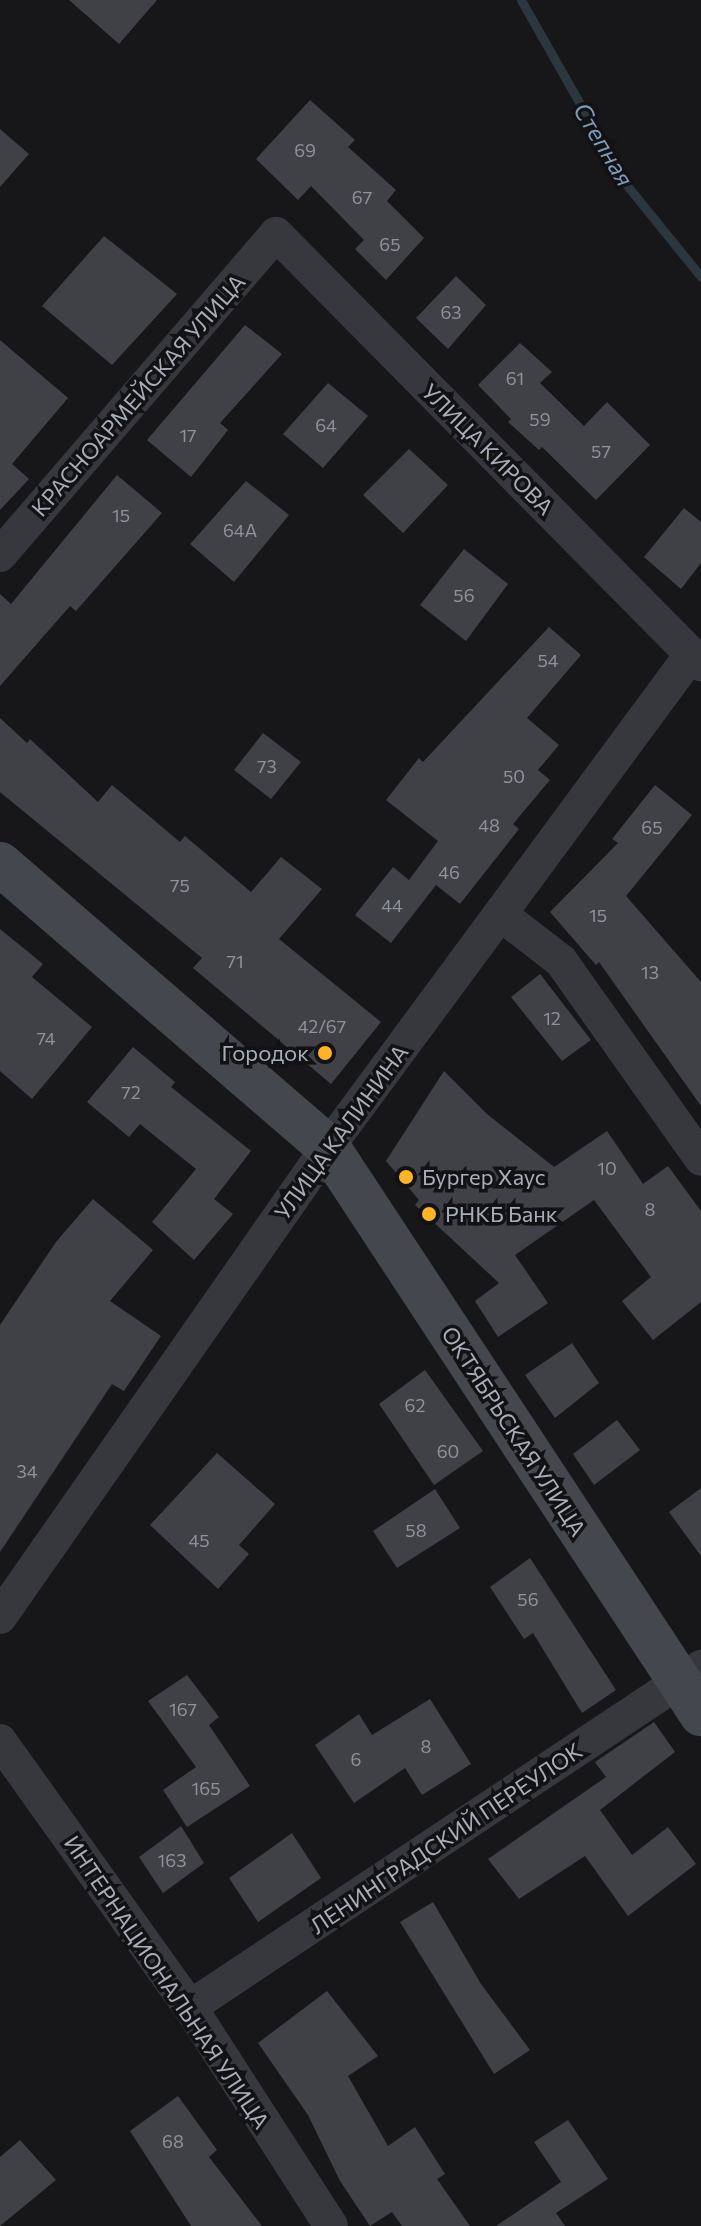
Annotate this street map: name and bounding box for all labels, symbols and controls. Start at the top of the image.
water label: Степная [568,97,640,191]
house number: 69 [294,139,316,161]
house number: 67 [352,186,372,208]
house number: 65 [379,233,401,255]
street label: КРАСНОАРМЕЙСКАЯ УЛИЦА [26,269,250,521]
house number: 63 [440,301,462,323]
house number: 61 [506,367,524,389]
street label: УЛИЦА КИРОВА [417,378,559,520]
house number: 59 [529,408,551,430]
house number: 64 [315,414,337,436]
house number: 17 [179,424,197,446]
house number: 57 [591,440,611,462]
house number: 15 [112,504,130,526]
house number: 64А [223,519,257,541]
house number: 56 [453,584,475,606]
house number: 54 [537,649,559,671]
house number: 73 [257,755,277,777]
house number: 50 [503,765,525,787]
house number: 48 [478,814,500,836]
house number: 65 [641,816,663,838]
house number: 46 [438,861,460,883]
house number: 75 [170,874,190,896]
house number: 44 [381,894,403,916]
house number: 15 [589,904,607,926]
house number: 71 [226,950,244,972]
house number: 13 [641,961,659,983]
house number: 12 [543,1007,561,1029]
house number: 42/67 [298,1015,346,1037]
house number: 74 [36,1027,56,1049]
street label: УЛИЦА КАЛИНИНА [269,1039,413,1225]
place label: Городок [221,1040,309,1066]
marker: Городок [316,1044,334,1062]
house number: 72 [121,1081,141,1103]
house number: 10 [597,1157,617,1179]
place label: Бургер Хаус [422,1164,546,1190]
marker: Бургер Хаус [397,1168,415,1186]
house number: 8 [645,1198,655,1220]
place label: РНКБ Банк [445,1201,558,1227]
marker: РНКБ Банк [420,1205,438,1223]
street label: ОКТЯБРЬСКАЯ УЛИЦА [436,1321,592,1541]
house number: 62 [405,1394,425,1416]
house number: 60 [437,1440,459,1462]
house number: 34 [16,1460,38,1482]
house number: 58 [405,1519,427,1541]
house number: 45 [188,1529,210,1551]
house number: 56 [517,1588,539,1610]
house number: 167 [169,1698,197,1720]
house number: 8 [421,1735,431,1757]
street label: ЛЕНИНГРАДСКИЙ ПЕРЕУЛОК [305,1737,587,1939]
house number: 6 [351,1748,361,1770]
house number: 165 [192,1777,220,1799]
street label: ИНТЕРНАЦИОНАЛЬНАЯ УЛИЦА [59,1831,275,2133]
house number: 163 [158,1849,186,1871]
house number: 68 [162,2130,184,2152]

